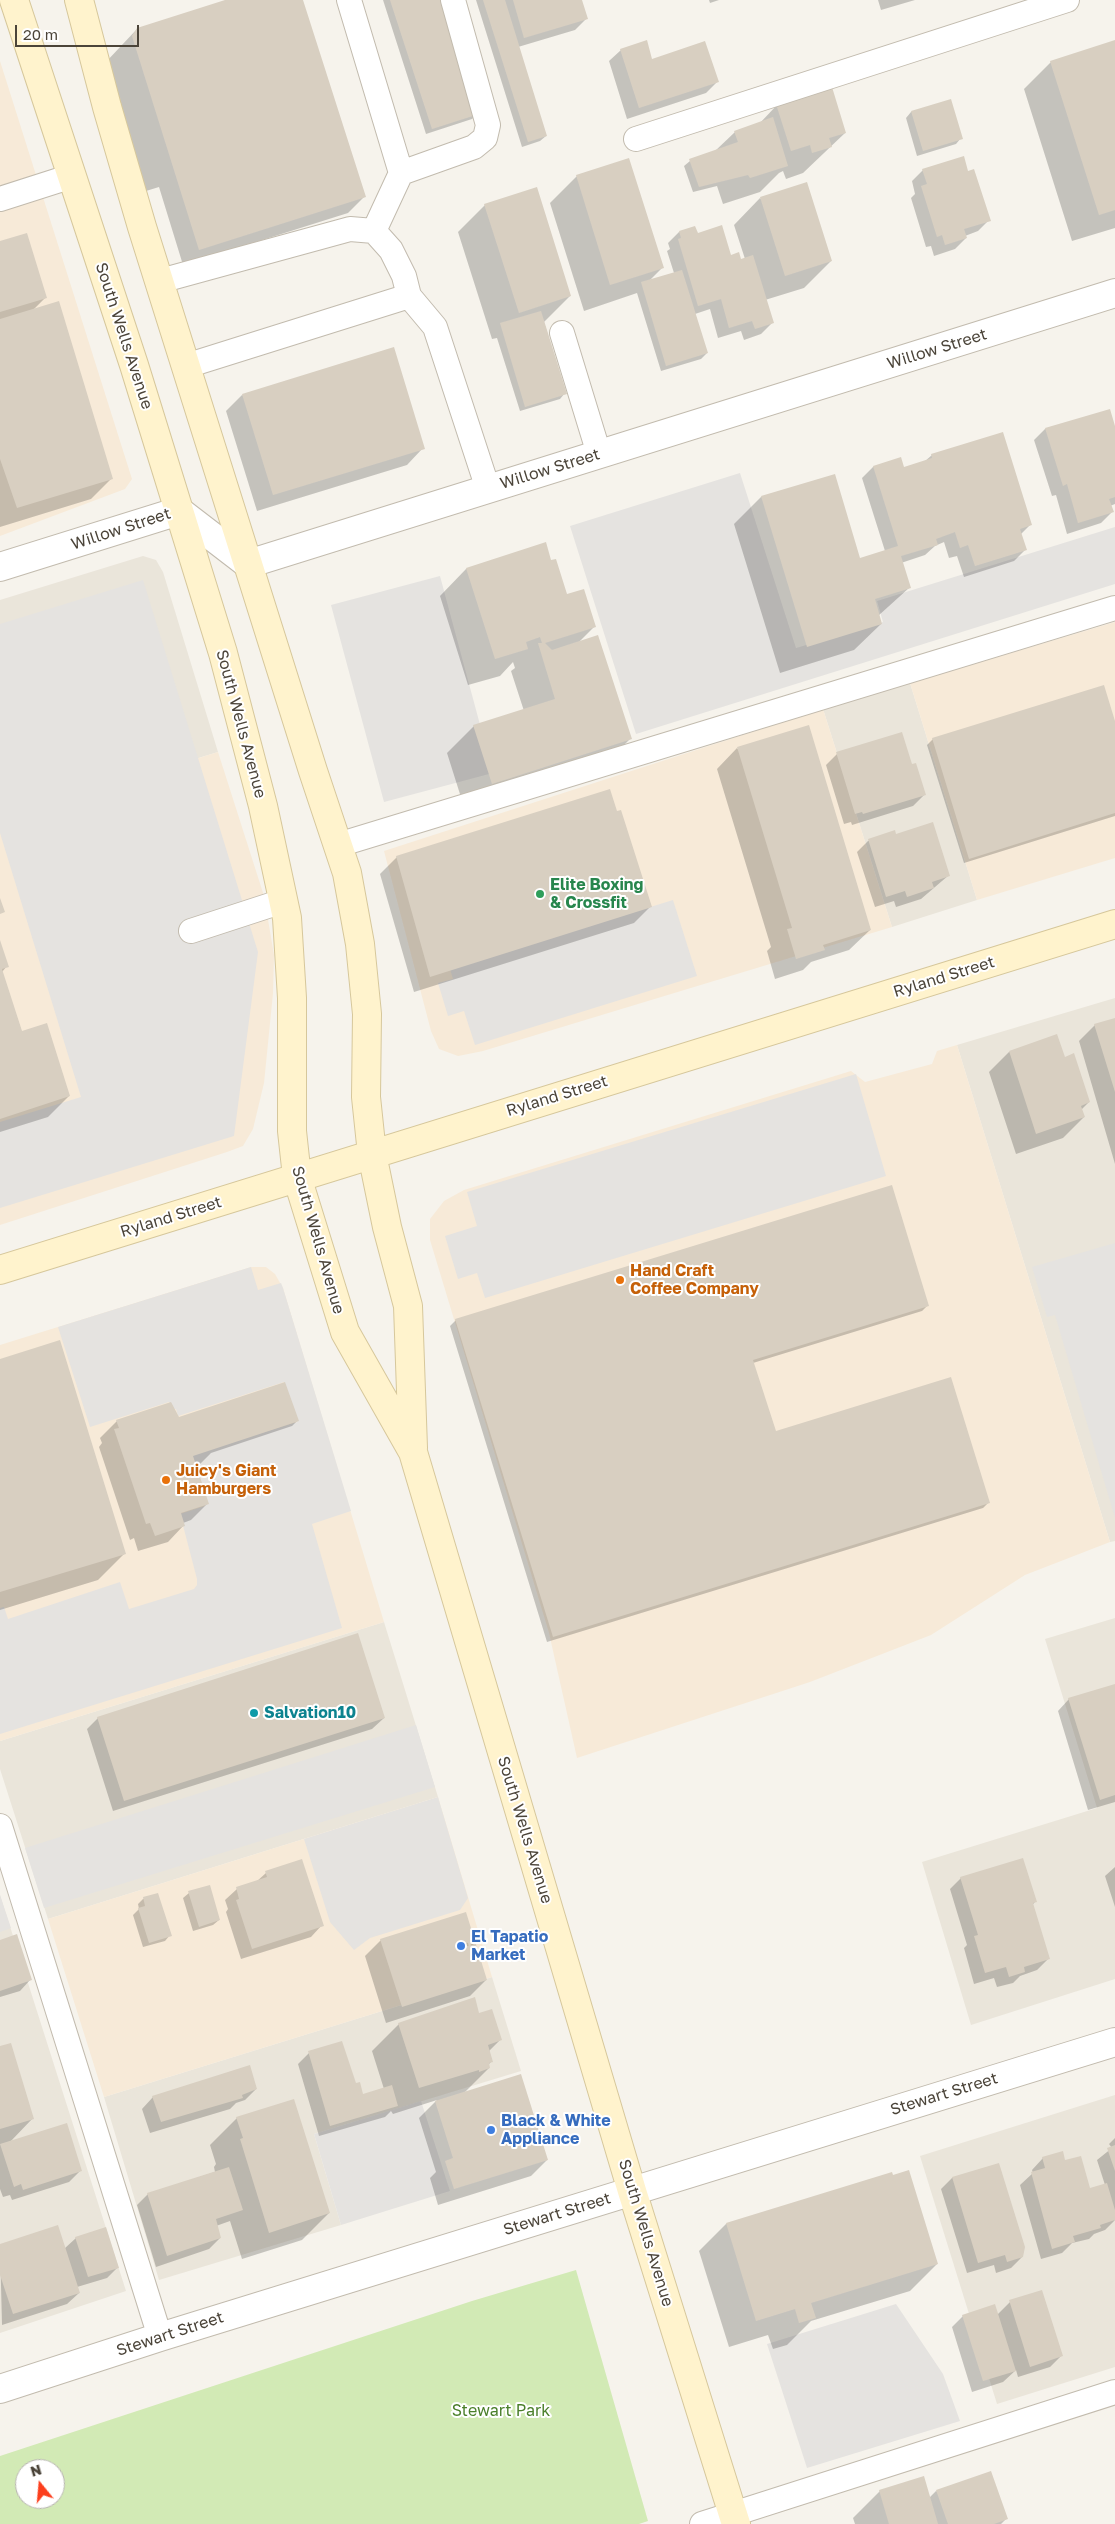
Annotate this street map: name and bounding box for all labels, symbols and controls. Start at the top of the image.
scale bar [18,15,141,47]
text: 20 m [23,25,58,43]
street label: South Wells Avenue [91,260,157,412]
street label: Willow Street [885,325,989,373]
street label: Willow Street [498,445,602,493]
street label: Willow Street [69,504,173,554]
street label: South Wells Avenue [212,648,270,800]
place label: Elite Boxing & Crossfit [550,875,643,913]
marker: Elite Boxing & Crossfit [534,888,546,900]
street label: Ryland Street [891,952,997,1002]
street label: Ryland Street [504,1071,610,1121]
street label: South Wells Avenue [288,1164,348,1316]
street label: Ryland Street [118,1192,224,1242]
place label: Hand Craft Coffee Company [630,1261,759,1299]
marker: Hand Craft Coffee Company [614,1274,626,1286]
place label: Juicy's Giant Hamburgers [176,1461,276,1499]
marker: Juicy's Giant Hamburgers [160,1474,172,1486]
place label: Salvation10 [264,1703,356,1723]
marker: Salvation10 [248,1707,260,1719]
street label: South Wells Avenue [493,1754,557,1906]
place label: El Tapatio Market [471,1927,548,1965]
marker: El Tapatio Market [455,1940,467,1952]
street label: Stewart Street [888,2069,1000,2119]
place label: Black & White Appliance [501,2111,611,2149]
marker: Black & White Appliance [485,2124,497,2136]
street label: South Wells Avenue [614,2157,678,2309]
street label: Stewart Street [501,2189,613,2239]
street label: Stewart Street [114,2308,226,2360]
park label: Stewart Park [452,2401,550,2421]
north arrow [15,2459,65,2509]
text: N [28,2460,43,2480]

